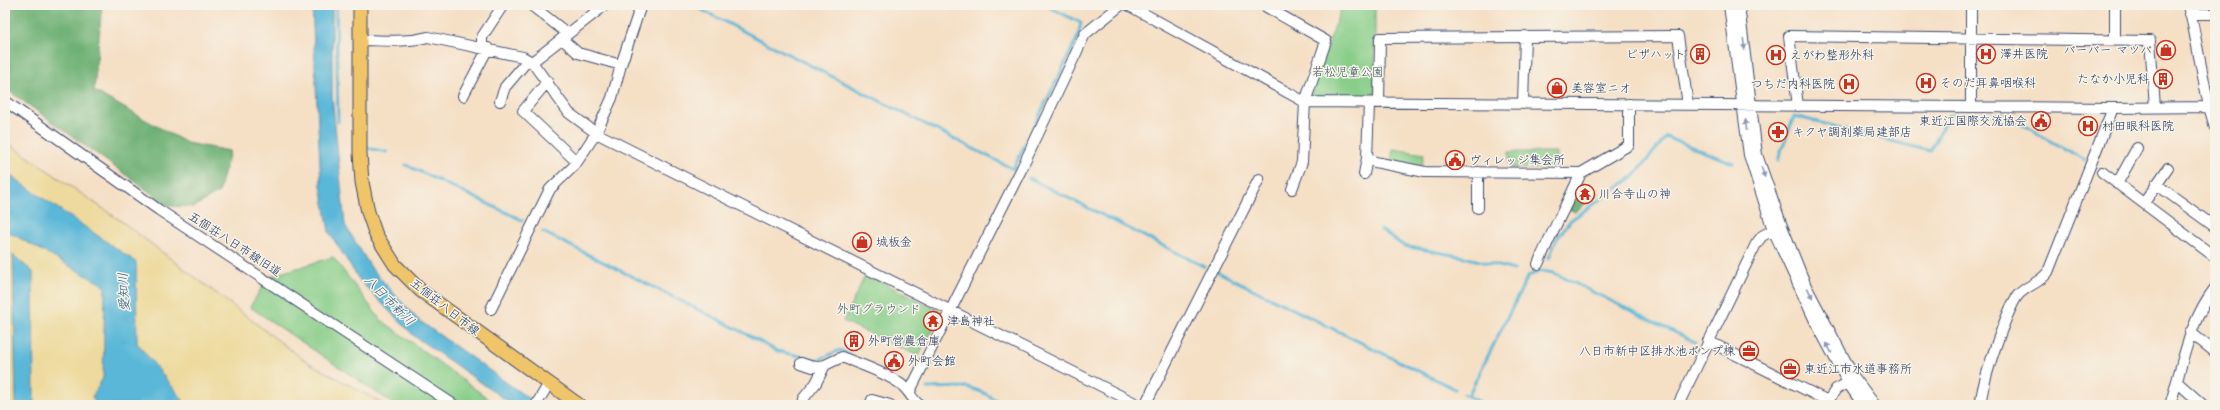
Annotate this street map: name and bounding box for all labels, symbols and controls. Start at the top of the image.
one-way arrow [1741,38,1747,50]
shop icon: バーバー マツバ [2155,39,2177,61]
place label: バーバー マツバ [2063,41,2152,60]
building icon: ピザハット [1689,43,1711,65]
hospital icon: 澤井医院 [1975,43,1997,65]
hospital icon: えがわ整形外科 [1765,44,1787,66]
place label: ピザハット [1626,45,1686,64]
place label: 澤井医院 [2000,45,2048,64]
place label: えがわ整形外科 [1790,46,1874,65]
park label: 若松児童公園 [1312,63,1384,82]
building icon: たなか小児科 [2152,68,2174,90]
place label: たなか小児科 [2077,70,2149,89]
hospital icon: そのだ耳鼻咽喉科 [1915,72,1937,94]
hospital icon: つちだ内科医院 [1838,73,1860,95]
place label: そのだ耳鼻咽喉科 [1940,74,2036,93]
place label: つちだ内科医院 [1751,75,1835,94]
shop icon: 美容室ニオ [1546,77,1568,99]
place label: 美容室ニオ [1571,79,1631,98]
public building icon: 東近江国際交流協会 [2030,110,2052,132]
place label: 東近江国際交流協会 [1919,112,2027,131]
hospital icon: 村田眼科医院 [2077,115,2099,137]
place label: 村田眼科医院 [2102,117,2174,136]
one-way arrow [1743,119,1749,131]
pharmacy icon: キクヤ調剤薬局建部店 [1767,121,1789,143]
place label: キクヤ調剤薬局建部店 [1792,123,1912,142]
public building icon: ヴィレッジ集会所 [1444,149,1466,171]
place label: ヴィレッジ集会所 [1469,151,1565,170]
one-way arrow [1760,166,1766,178]
temple icon: 川合寺山の神 [1574,183,1596,205]
place label: 川合寺山の神 [1599,185,1671,204]
street label: 五個荘八日市線旧道 [184,207,285,282]
shop icon: 城板金 [851,231,873,253]
place label: 城板金 [876,233,912,252]
water label: 八日市新川 [359,271,419,331]
water label: 愛知川 [113,272,136,312]
street label: 五個荘八日市線 [406,274,484,341]
one-way arrow [1807,287,1813,299]
park label: 外町グラウンド [837,300,921,319]
temple icon: 津島神社 [922,310,944,332]
place label: 津島神社 [947,312,995,331]
building icon: 外町営農倉庫 [843,330,865,352]
place label: 外町営農倉庫 [868,332,940,351]
office icon: 八日市新中区排水池ポンプ棟 [1738,340,1760,362]
place label: 八日市新中区排水池ポンプ棟 [1579,342,1735,361]
one-way arrow [1826,342,1833,354]
public building icon: 外町会館 [883,350,905,372]
place label: 外町会館 [908,352,956,371]
office icon: 東近江市水道事務所 [1779,358,1801,380]
place label: 東近江市水道事務所 [1804,360,1912,379]

